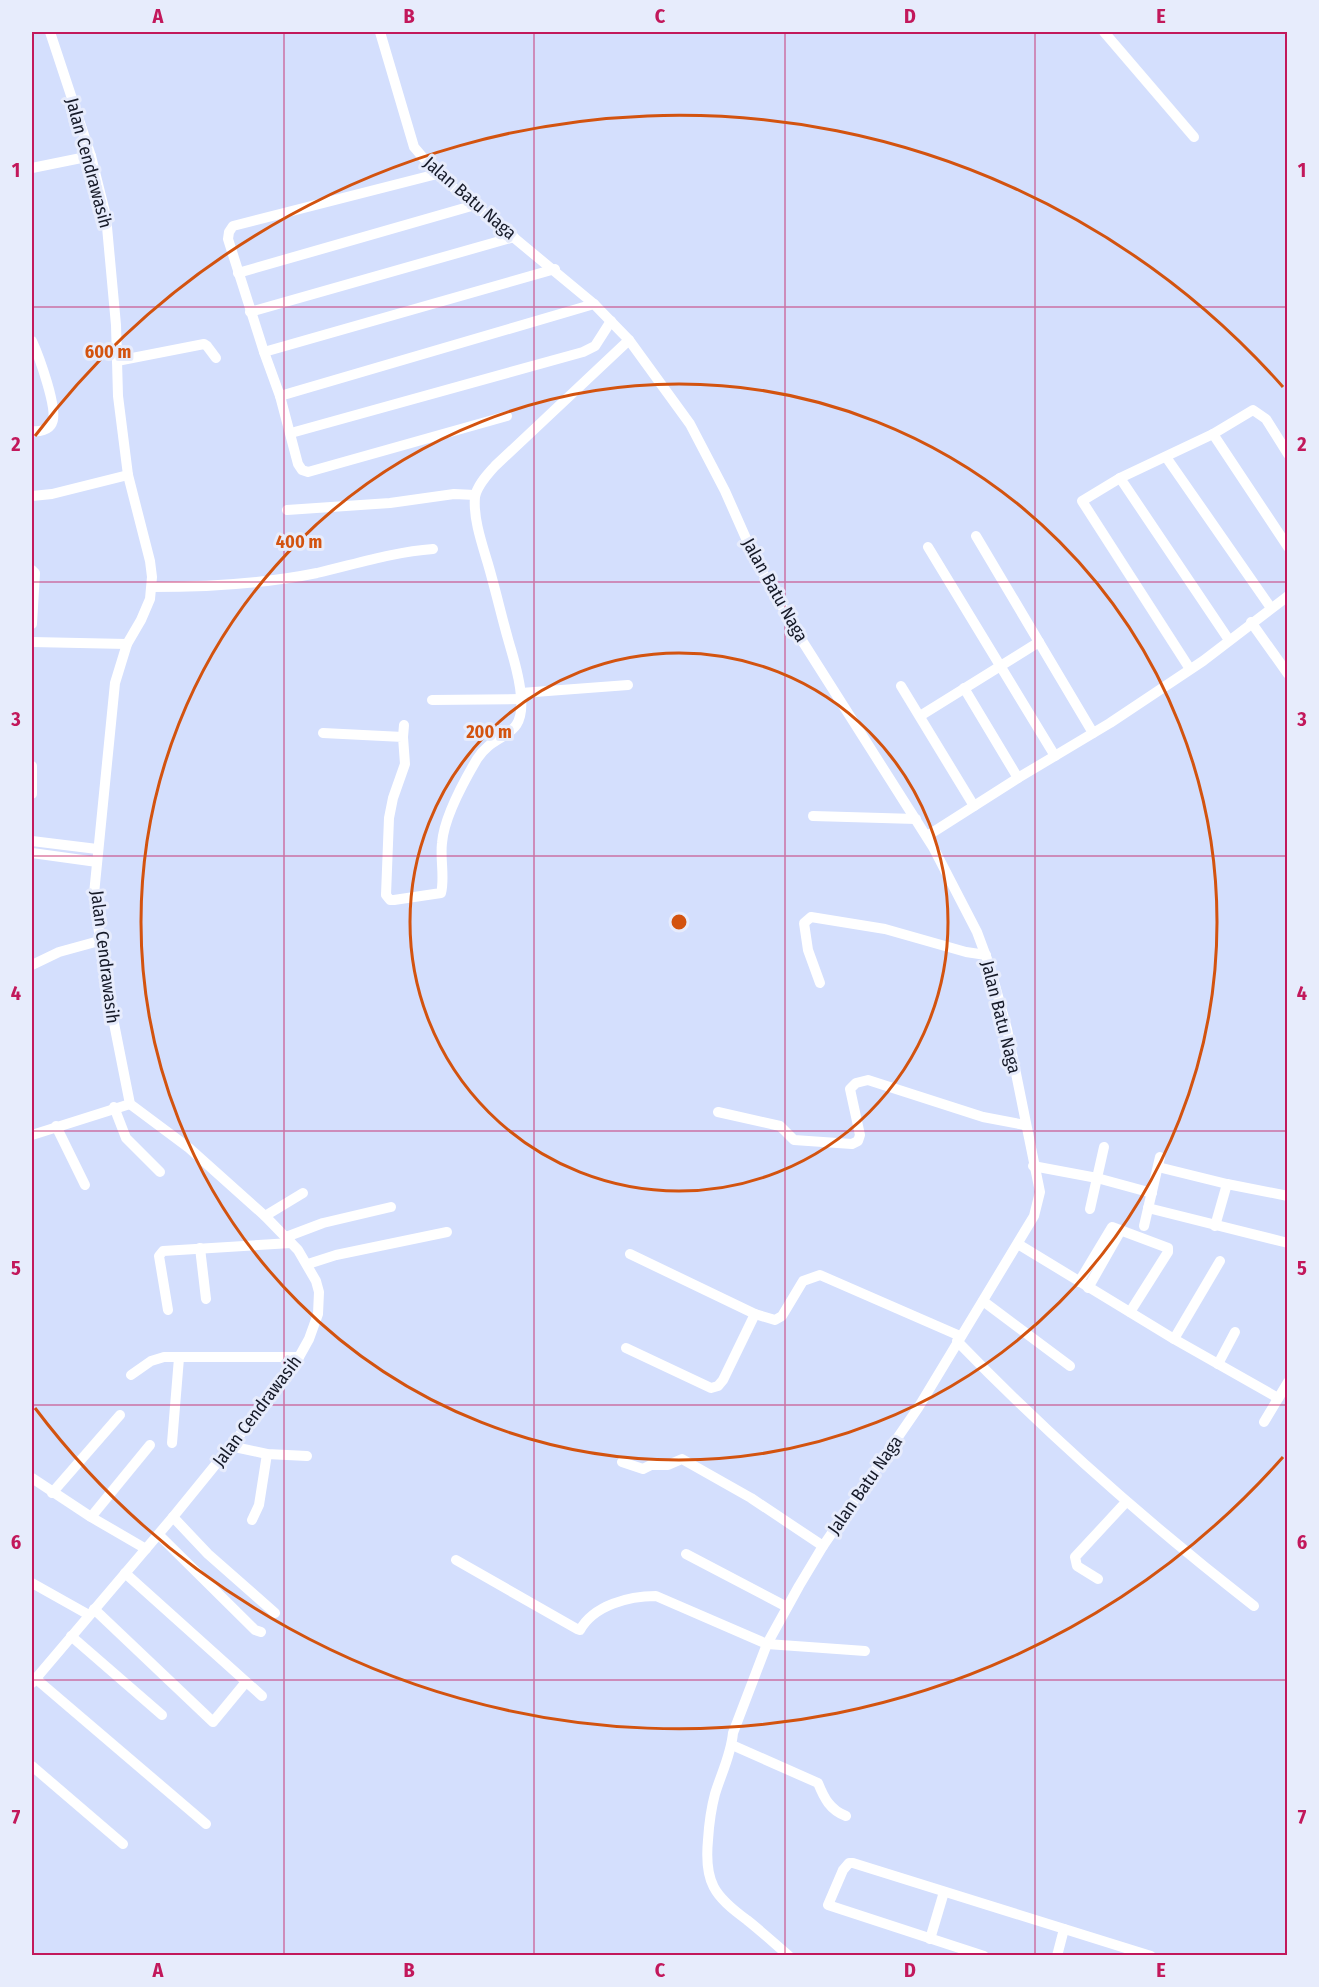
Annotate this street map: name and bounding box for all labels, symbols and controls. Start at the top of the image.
text: A [152,4,165,28]
text: B [403,4,415,28]
text: C [655,4,666,28]
text: D [904,4,916,28]
text: E [1156,4,1166,28]
street label: Jalan Cendrawasih [61,95,117,231]
street label: Jalan Batu Naga [419,152,521,244]
text: 1 [12,158,20,182]
text: 1 [1298,158,1306,182]
text: 600 m [85,341,131,363]
text: 2 [10,432,21,456]
text: 2 [1296,432,1307,456]
text: 400 m [276,531,322,553]
street label: Jalan Batu Naga [737,534,813,646]
text: 3 [10,707,21,731]
text: 3 [1296,707,1307,731]
text: 200 m [465,721,512,743]
street label: Jalan Cendrawasih [86,889,124,1025]
centre of rings [669,912,689,932]
street label: Jalan Batu Naga [976,958,1026,1076]
text: 4 [11,981,21,1005]
text: 4 [1297,981,1307,1005]
text: 5 [11,1256,21,1280]
text: 5 [1297,1256,1307,1280]
street label: Jalan Cendrawasih [208,1351,306,1471]
street label: Jalan Batu Naga [823,1431,907,1539]
text: 6 [11,1530,21,1554]
text: 6 [1297,1530,1307,1554]
text: 7 [12,1805,21,1829]
text: 7 [1298,1805,1307,1829]
text: A [152,1958,165,1982]
text: B [403,1958,415,1982]
text: C [655,1958,666,1982]
text: D [904,1958,916,1982]
text: E [1156,1958,1166,1982]

